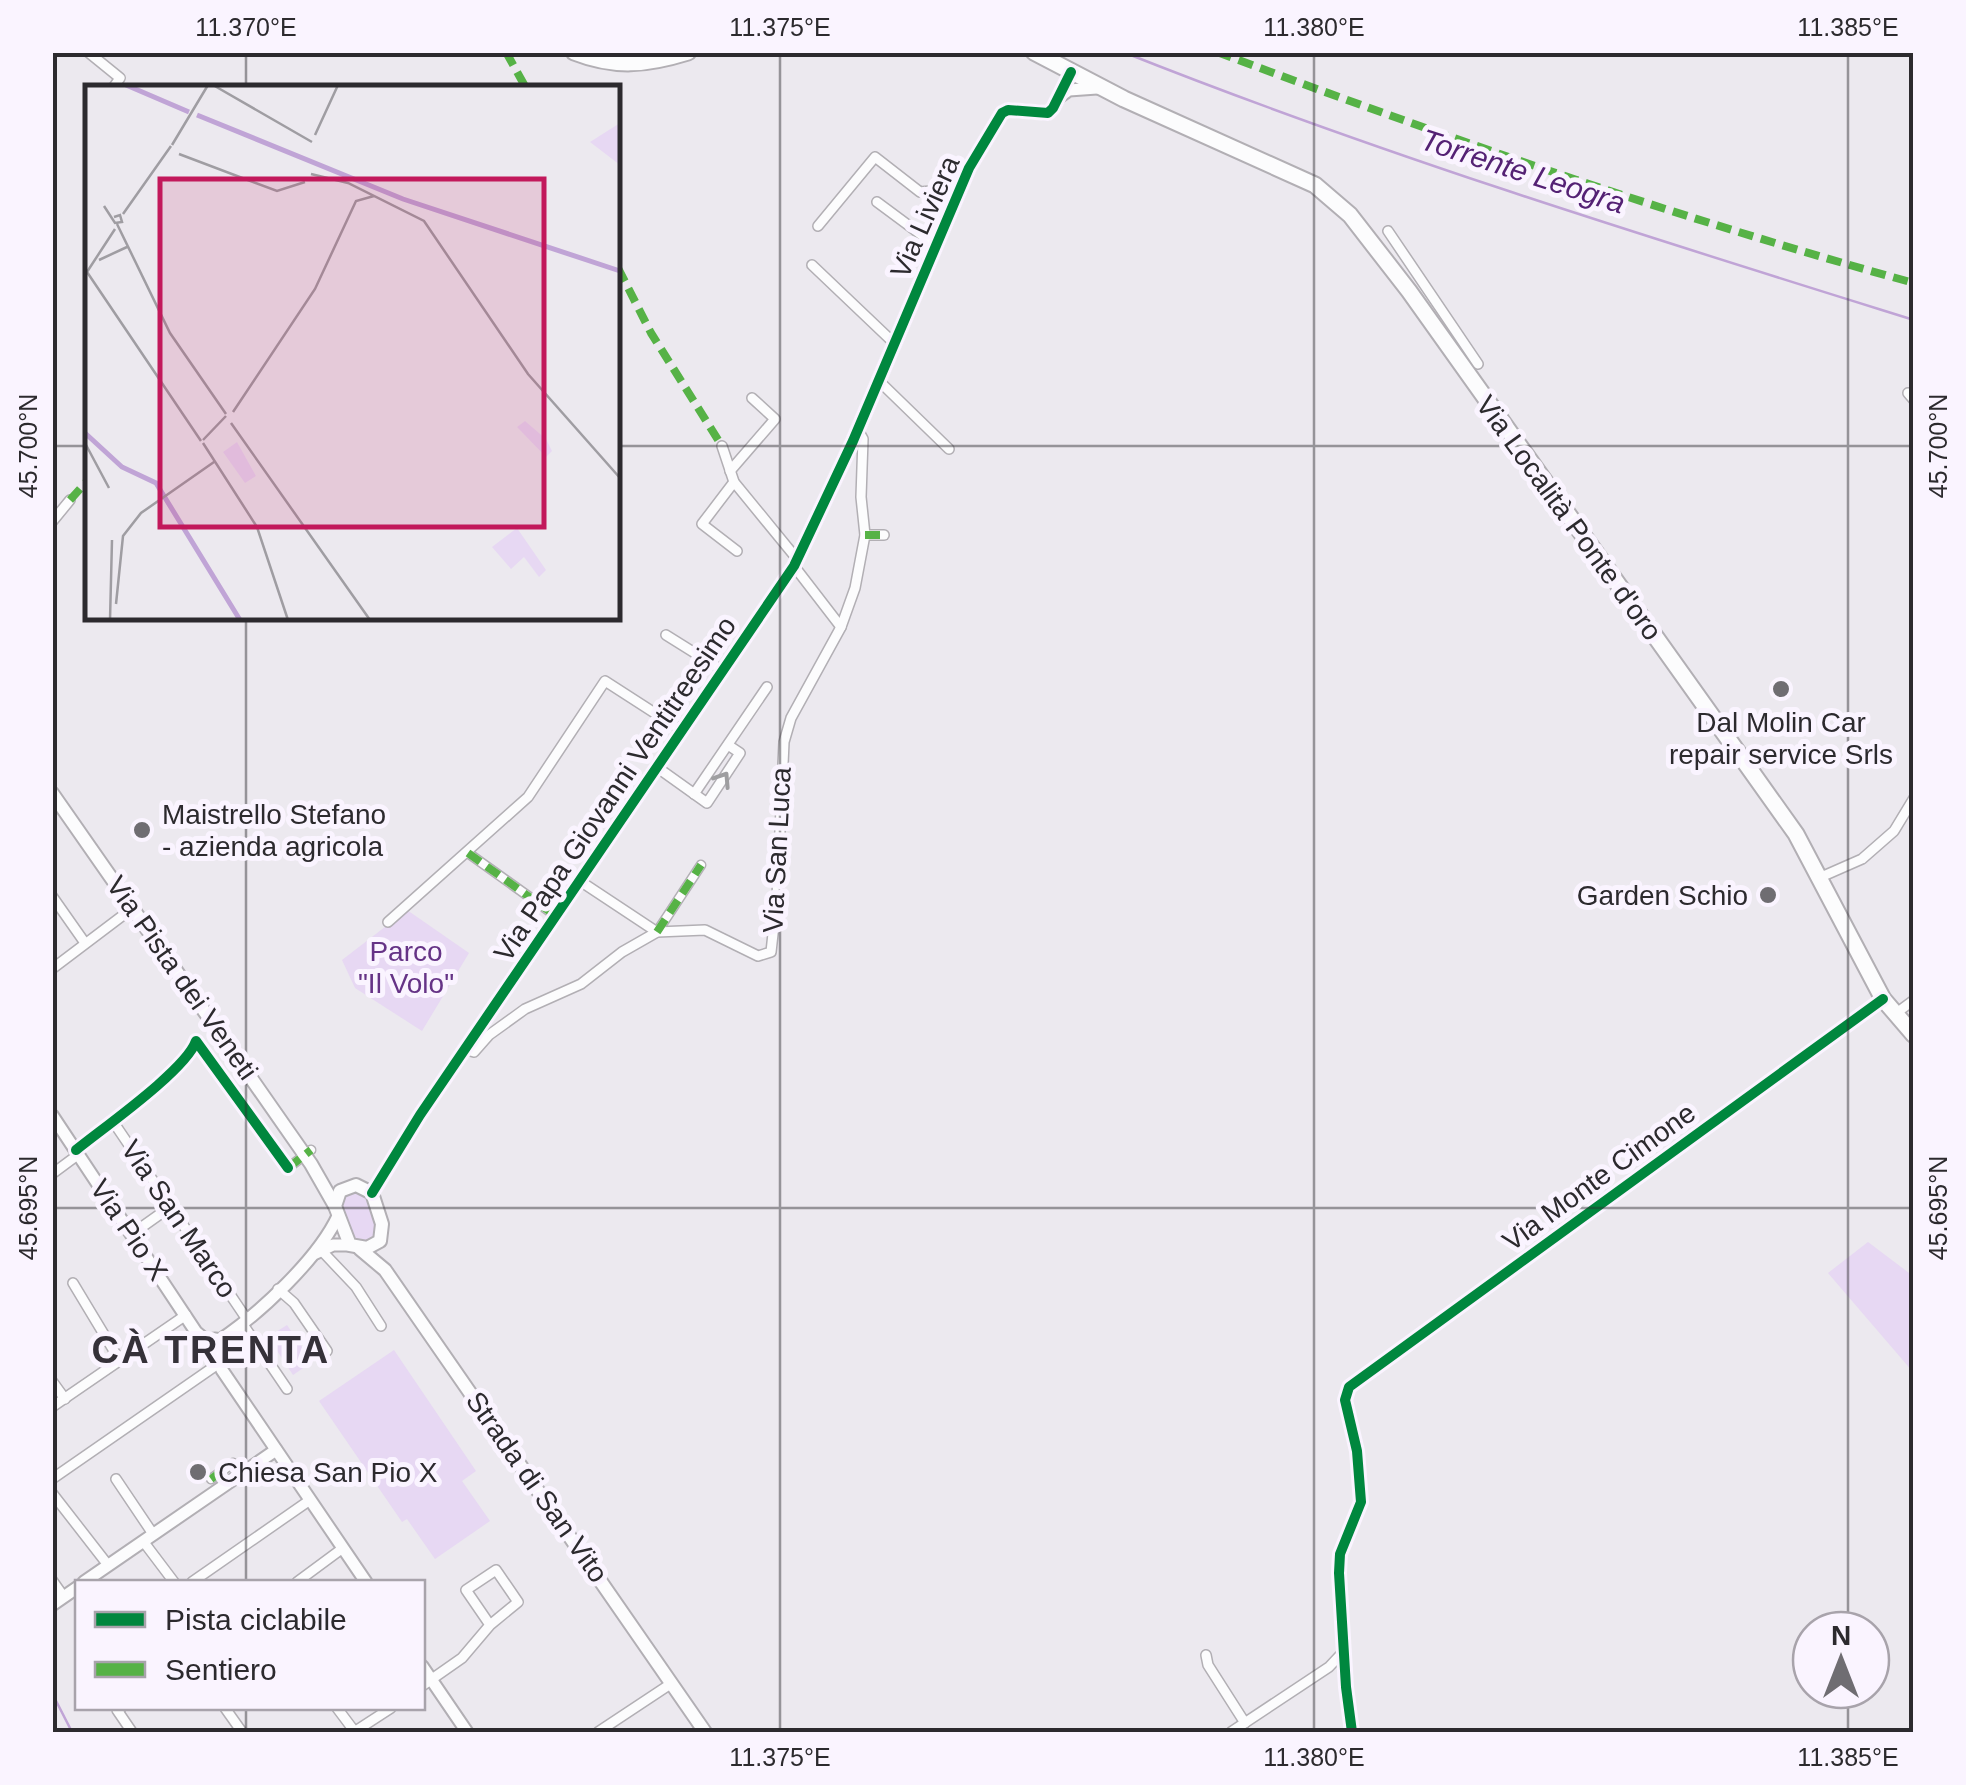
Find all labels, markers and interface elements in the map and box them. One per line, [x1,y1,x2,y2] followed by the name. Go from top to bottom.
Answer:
[195,13,297,41] text: 11.370°E
[729,13,831,41] text: 11.375°E
[1263,13,1365,41] text: 11.380°E
[1797,13,1899,41] text: 11.385°E
[85,85,620,620] inset map
[1417,122,1629,220] water label: Torrente Leogra
[884,151,966,283] street label: Via Liviera
[1470,390,1668,646] street label: Via Località Ponte d'oro
[14,394,42,498] text: 45.700°N
[1924,394,1952,498] text: 45.700°N
[488,611,742,967] street label: Via Papa Giovanni Ventitreesimo
[1770,678,1792,700] marker: Dal Molin Car repair service Srls
[1669,707,1893,770] place label: Dal Molin Car repair service Srls
[757,766,797,934] street label: Via San Luca
[710,771,729,789] one-way arrow
[162,799,386,862] place label: Maistrello Stefano - azienda agricola
[131,819,153,841] marker: Maistrello Stefano - azienda agricola
[100,870,264,1086] street label: Via Pista dei Veneti
[1577,880,1748,911] place label: Garden Schio
[1757,884,1779,906] marker: Garden Schio
[358,936,454,999] park label: Parco "Il Volo"
[1497,1097,1701,1257] street label: Via Monte Cimone
[115,1134,243,1304] street label: Via San Marco
[14,1156,42,1260] text: 45.695°N
[1924,1156,1952,1260] text: 45.695°N
[84,1174,174,1286] street label: Via Pio X
[91,1328,331,1371] district label: CÀ TRENTA
[460,1386,614,1588] street label: Strada di San Vito
[218,1457,438,1488] place label: Chiesa San Pio X
[187,1461,209,1483] marker: Chiesa San Pio X
[75,1580,425,1710] legend
[165,1603,347,1636] text: Pista ciclabile
[1791,1610,1891,1710] north arrow
[1831,1620,1851,1651] text: N
[165,1653,277,1686] text: Sentiero
[729,1743,831,1771] text: 11.375°E
[1263,1743,1365,1771] text: 11.380°E
[1797,1743,1899,1771] text: 11.385°E

